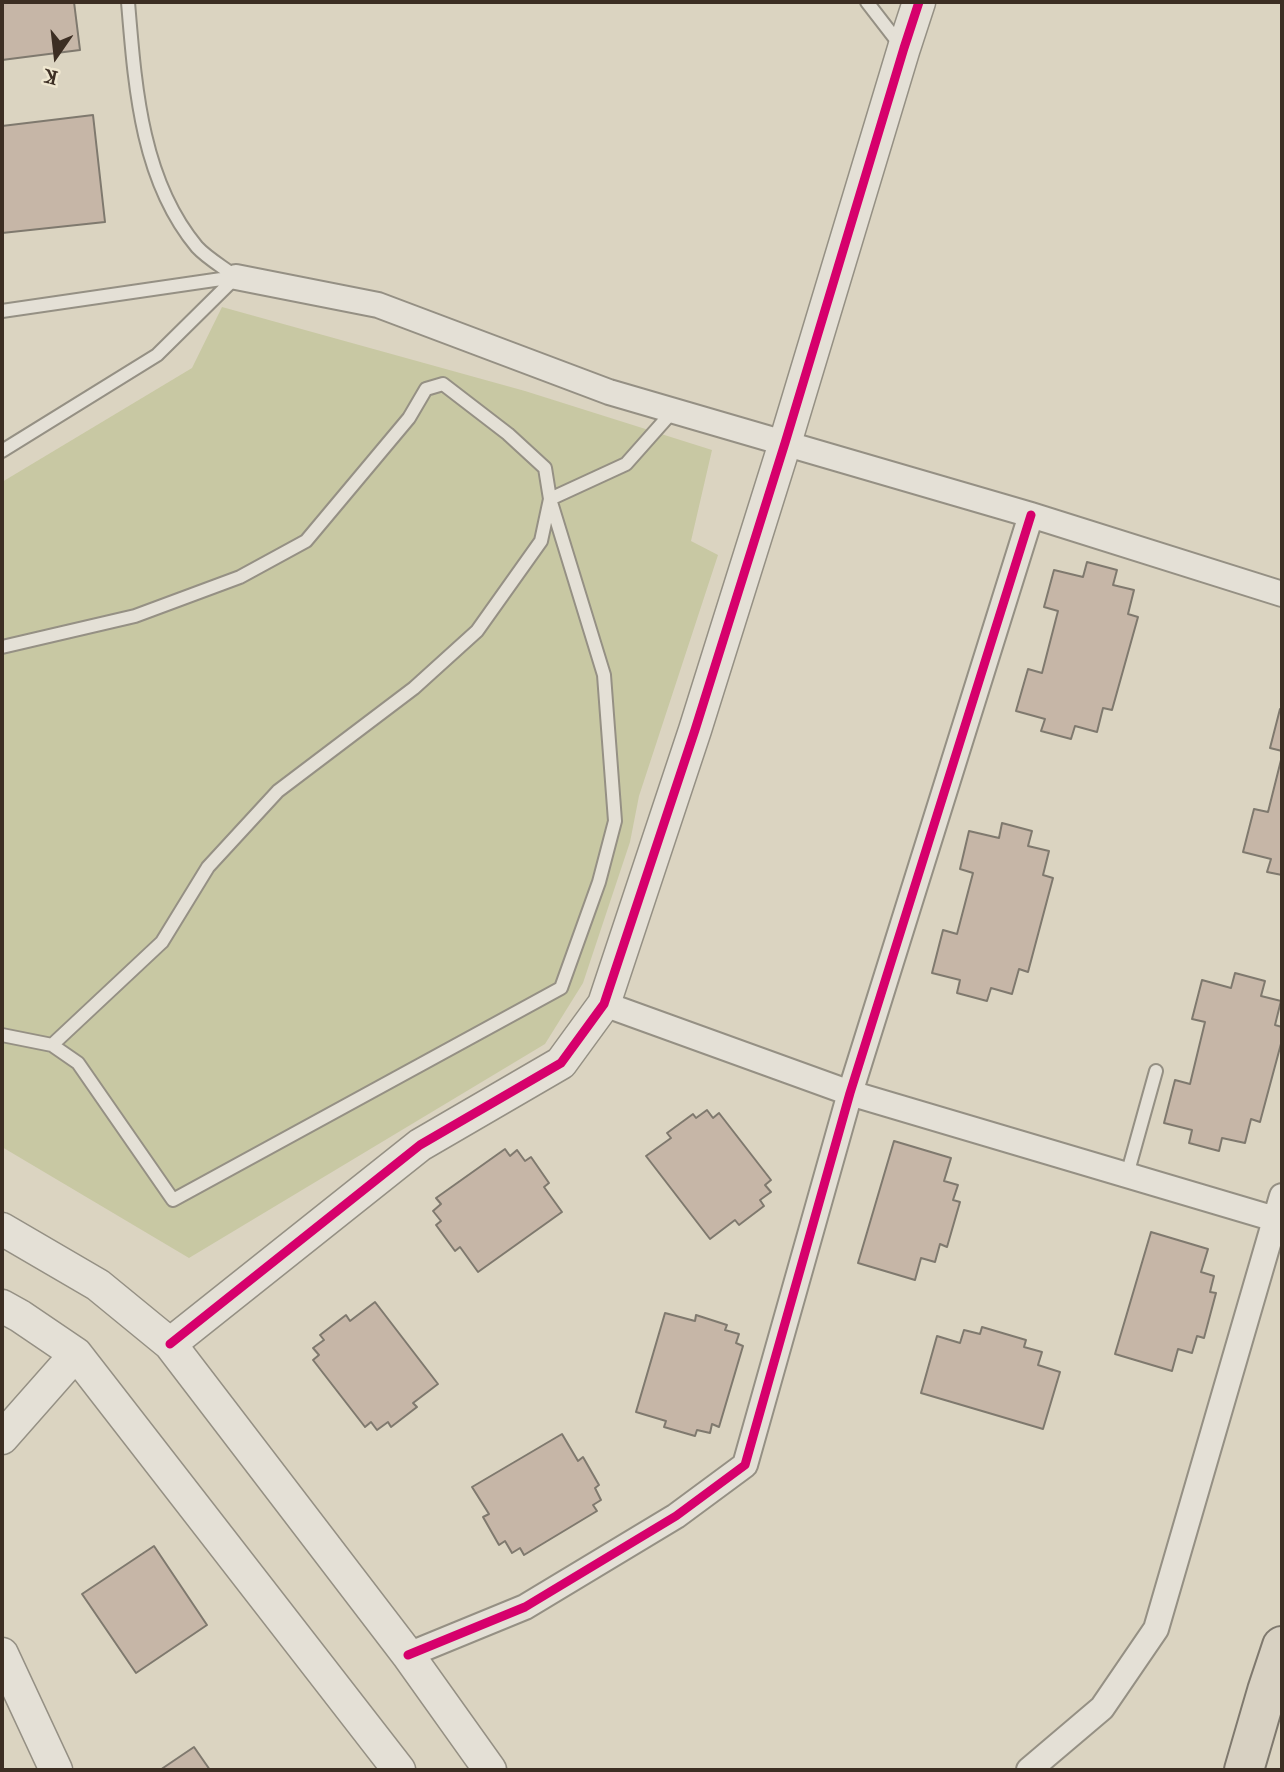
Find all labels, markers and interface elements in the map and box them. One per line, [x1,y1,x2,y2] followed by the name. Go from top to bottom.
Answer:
[21,21,91,91] north arrow
[41,64,60,90] text: K

